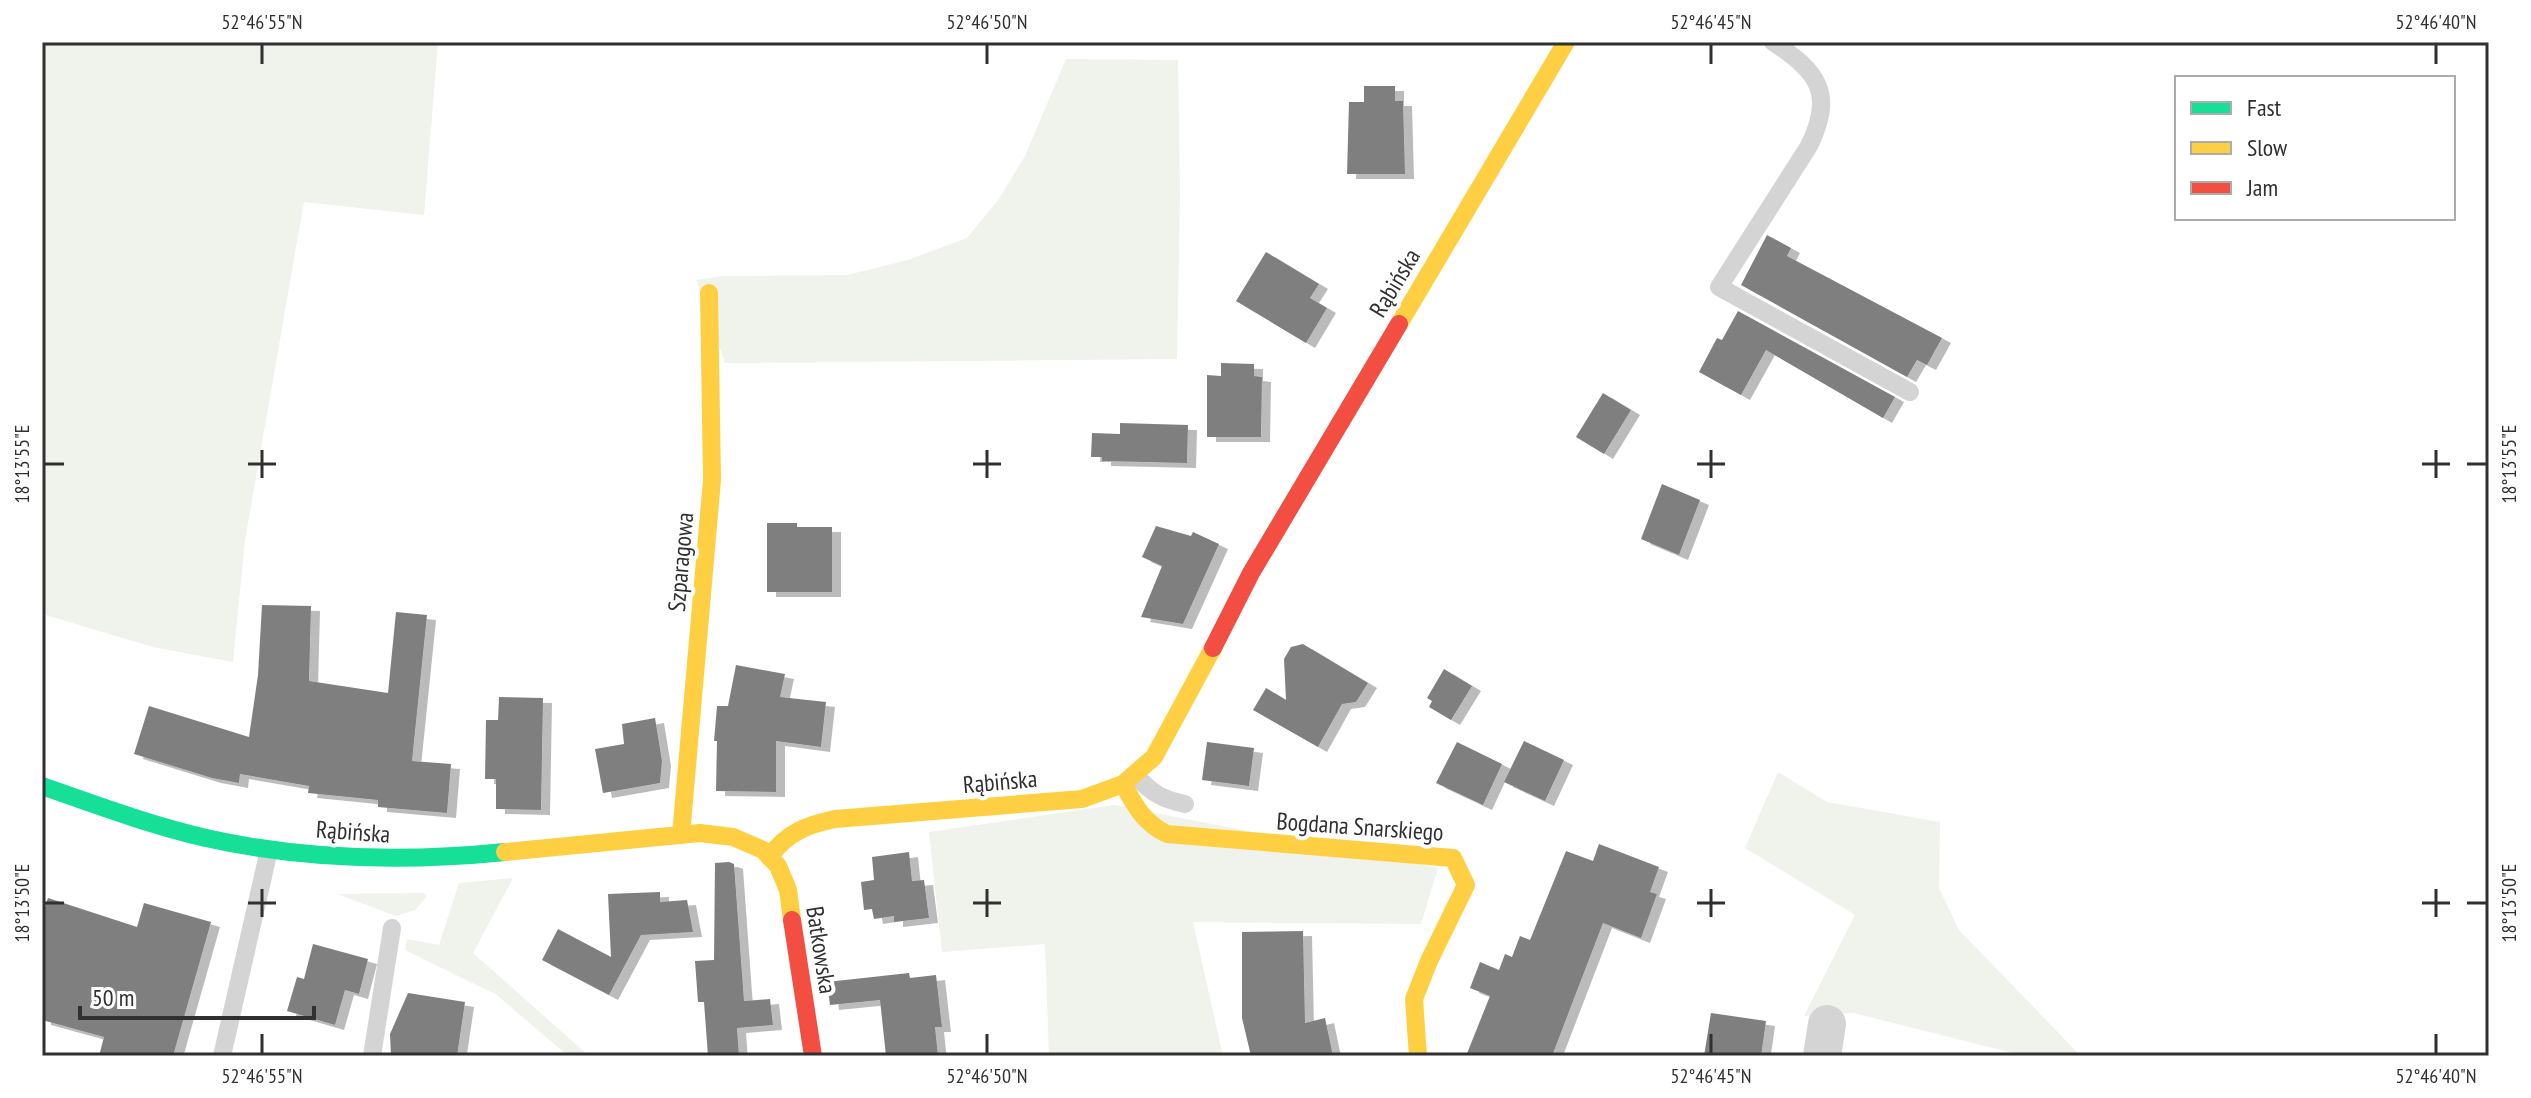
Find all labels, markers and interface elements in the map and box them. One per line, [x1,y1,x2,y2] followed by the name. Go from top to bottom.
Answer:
[222,9,302,35] text: 52°46'55"N
[947,9,1027,35] text: 52°46'50"N
[1671,9,1751,35] text: 52°46'45"N
[2396,9,2476,35] text: 52°46'40"N
[2175,76,2455,220] legend
[2247,92,2282,123] text: Fast
[2247,132,2288,163] text: Slow
[2246,172,2278,203] text: Jam
[1362,243,1427,323] street label: Rąbińska
[9,425,35,503] text: 18°13'55"E
[2496,425,2522,503] text: 18°13'55"E
[661,511,700,613] street label: Szparagowa
[962,763,1038,800] street label: Rąbińska
[1275,805,1445,848] street label: Bogdana Snarskiego
[315,813,391,850] street label: Rąbińska
[9,864,35,942] text: 18°13'50"E
[2496,864,2522,942] text: 18°13'50"E
[799,904,844,996] street label: Batkowska
[80,970,314,1020] scale bar
[92,982,134,1013] text: 50 m
[222,1063,302,1089] text: 52°46'55"N
[947,1063,1027,1089] text: 52°46'50"N
[1671,1063,1751,1089] text: 52°46'45"N
[2396,1063,2476,1089] text: 52°46'40"N

